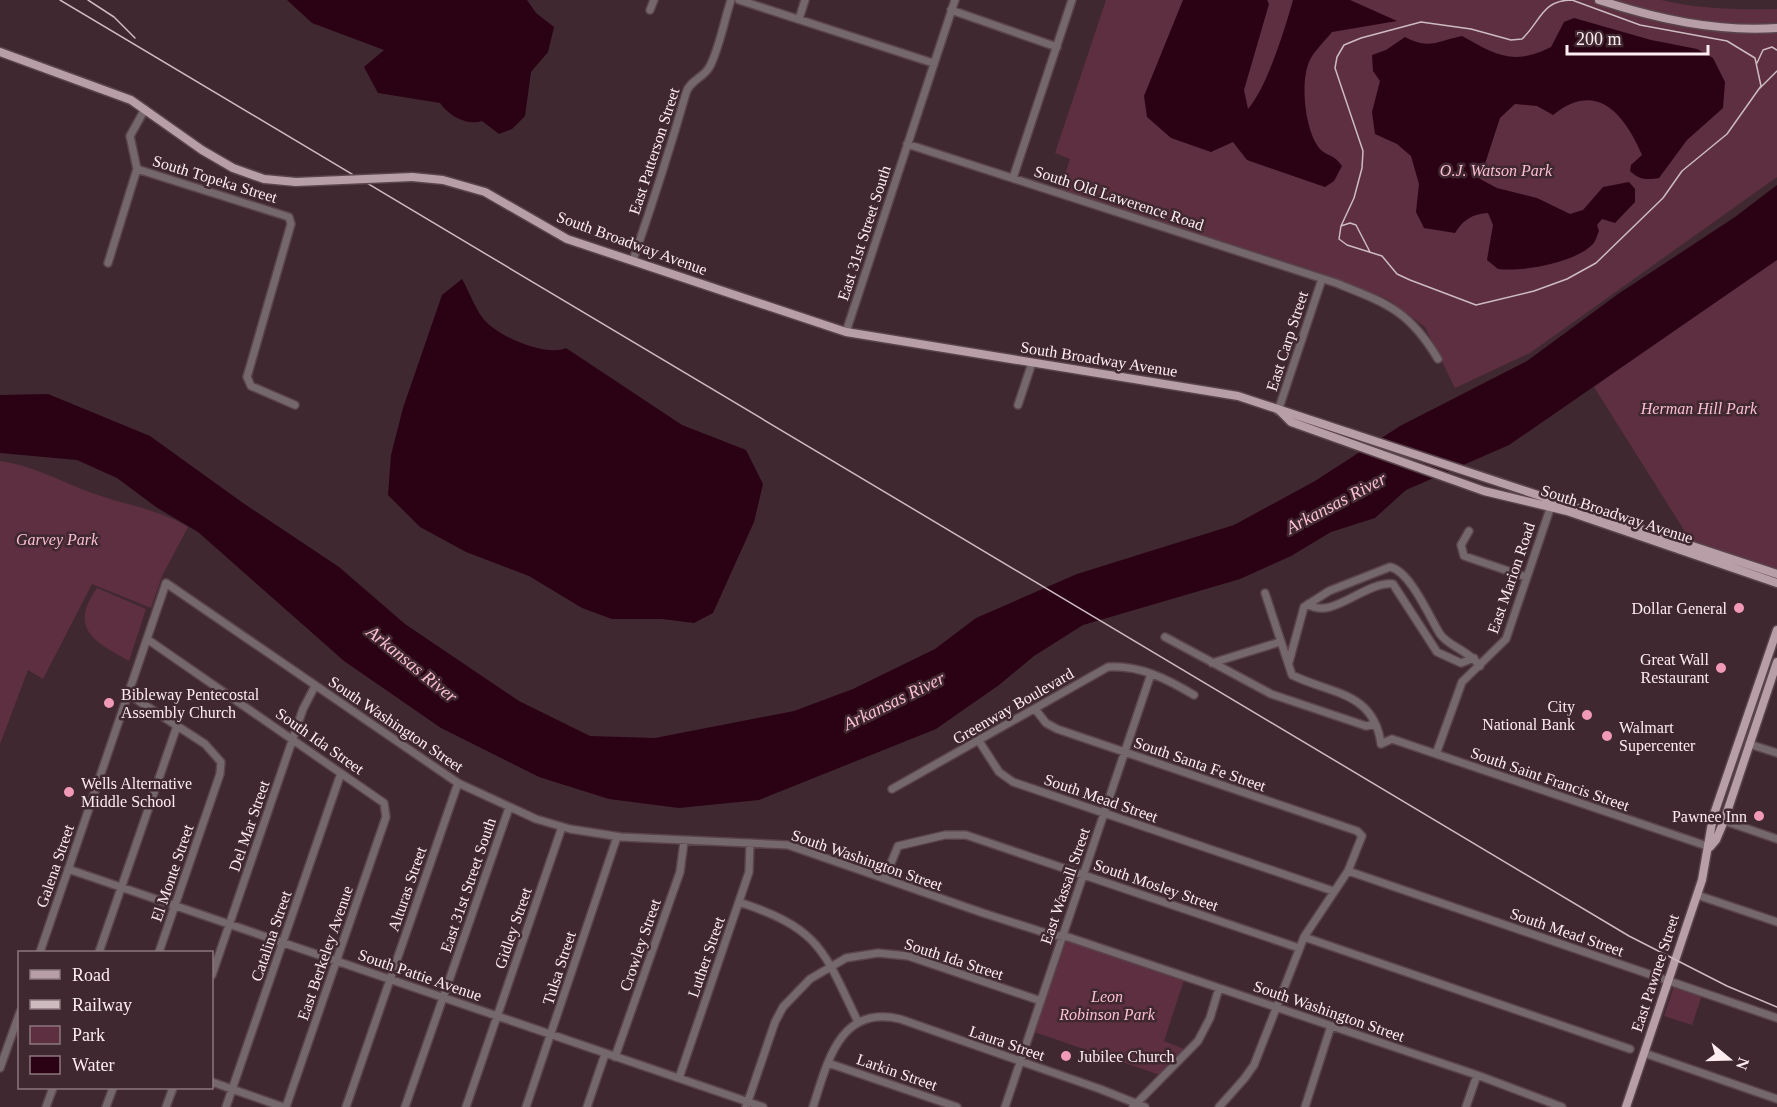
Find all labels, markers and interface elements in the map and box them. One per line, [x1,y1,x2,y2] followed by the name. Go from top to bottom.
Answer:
[1567,18,1708,56] scale bar
[1576,29,1622,49] text: 200 m
[625,85,683,217] street label: East Patterson Street
[150,152,280,207] street label: South Topeka Street
[1440,162,1553,179] park label: O.J. Watson Park
[834,163,894,303] street label: East 31st Street South
[1032,163,1206,233] street label: South Old Lawerence Road
[554,208,710,279] street label: South Broadway Avenue
[1263,288,1312,393] street label: East Carp Street
[1019,338,1179,381] street label: South Broadway Avenue
[1640,400,1758,417] park label: Herman Hill Park
[1282,468,1390,538] water label: Arkansas River
[1539,481,1695,548] street label: South Broadway Avenue
[1484,520,1538,636] street label: East Marion Road
[16,531,99,549] park label: Garvey Park
[1631,600,1728,617] place label: Dollar General
[1732,601,1746,615] marker: Dollar General
[362,621,462,707] water label: Arkansas River
[1640,651,1710,686] place label: Great Wall Restaurant
[1714,661,1728,675] marker: Great Wall Restaurant
[950,665,1077,748] street label: Greenway Boulevard
[839,667,949,735] water label: Arkansas River
[325,673,467,776] street label: South Washington Street
[121,686,260,722] place label: Bibleway Pentecostal Assembly Church
[102,696,116,710] marker: Bibleway Pentecostal Assembly Church
[1482,698,1575,733] place label: City National Bank
[273,704,368,778] street label: South Ida Street
[1580,708,1594,722] marker: City National Bank
[1619,719,1696,755] place label: Walmart Supercenter
[1600,729,1614,743] marker: Walmart Supercenter
[1132,733,1269,795] street label: South Santa Fe Street
[1468,744,1632,814] street label: South Saint Francis Street
[1042,771,1161,826] street label: South Mead Street
[81,775,192,810] place label: Wells Alternative Middle School
[225,778,273,874] street label: Del Mar Street
[62,785,76,799] marker: Wells Alternative Middle School
[1672,808,1747,825] place label: Pawnee Inn
[1752,809,1766,823] marker: Pawnee Inn
[437,816,499,954] street label: East 31st Street South
[33,822,77,910] street label: Galena Street
[147,822,197,924] street label: El Monte Street
[1037,825,1093,946] street label: East Wassall Street
[789,826,945,895] street label: South Washington Street
[385,844,430,934] street label: Alturas Street
[1091,856,1221,915] street label: South Mosley Street
[294,884,357,1023] street label: East Berkeley Avenue
[491,885,536,971] street label: Gidley Street
[248,888,295,984] street label: Catalina Street
[616,896,665,994] street label: Crowley Street
[1508,905,1627,960] street label: South Mead Street
[1628,912,1682,1034] street label: East Pawnee Street
[684,914,728,999] street label: Luther Street
[539,929,579,1007] street label: Tulsa Street
[902,935,1006,983] street label: South Ida Street
[356,946,484,1004] street label: South Pattie Avenue
[18,951,213,1089] legend
[72,965,110,985] text: Road
[1251,977,1407,1046] street label: South Washington Street
[1058,988,1156,1023] park label: Leon Robinson Park
[72,995,132,1015] text: Railway
[967,1022,1047,1064] street label: Laura Street
[72,1025,105,1045] text: Park
[1699,1029,1759,1089] north arrow
[1078,1048,1174,1065] place label: Jubilee Church
[1059,1049,1073,1063] marker: Jubilee Church
[855,1050,940,1094] street label: Larkin Street
[72,1055,115,1075] text: Water
[1733,1055,1753,1072] text: N

